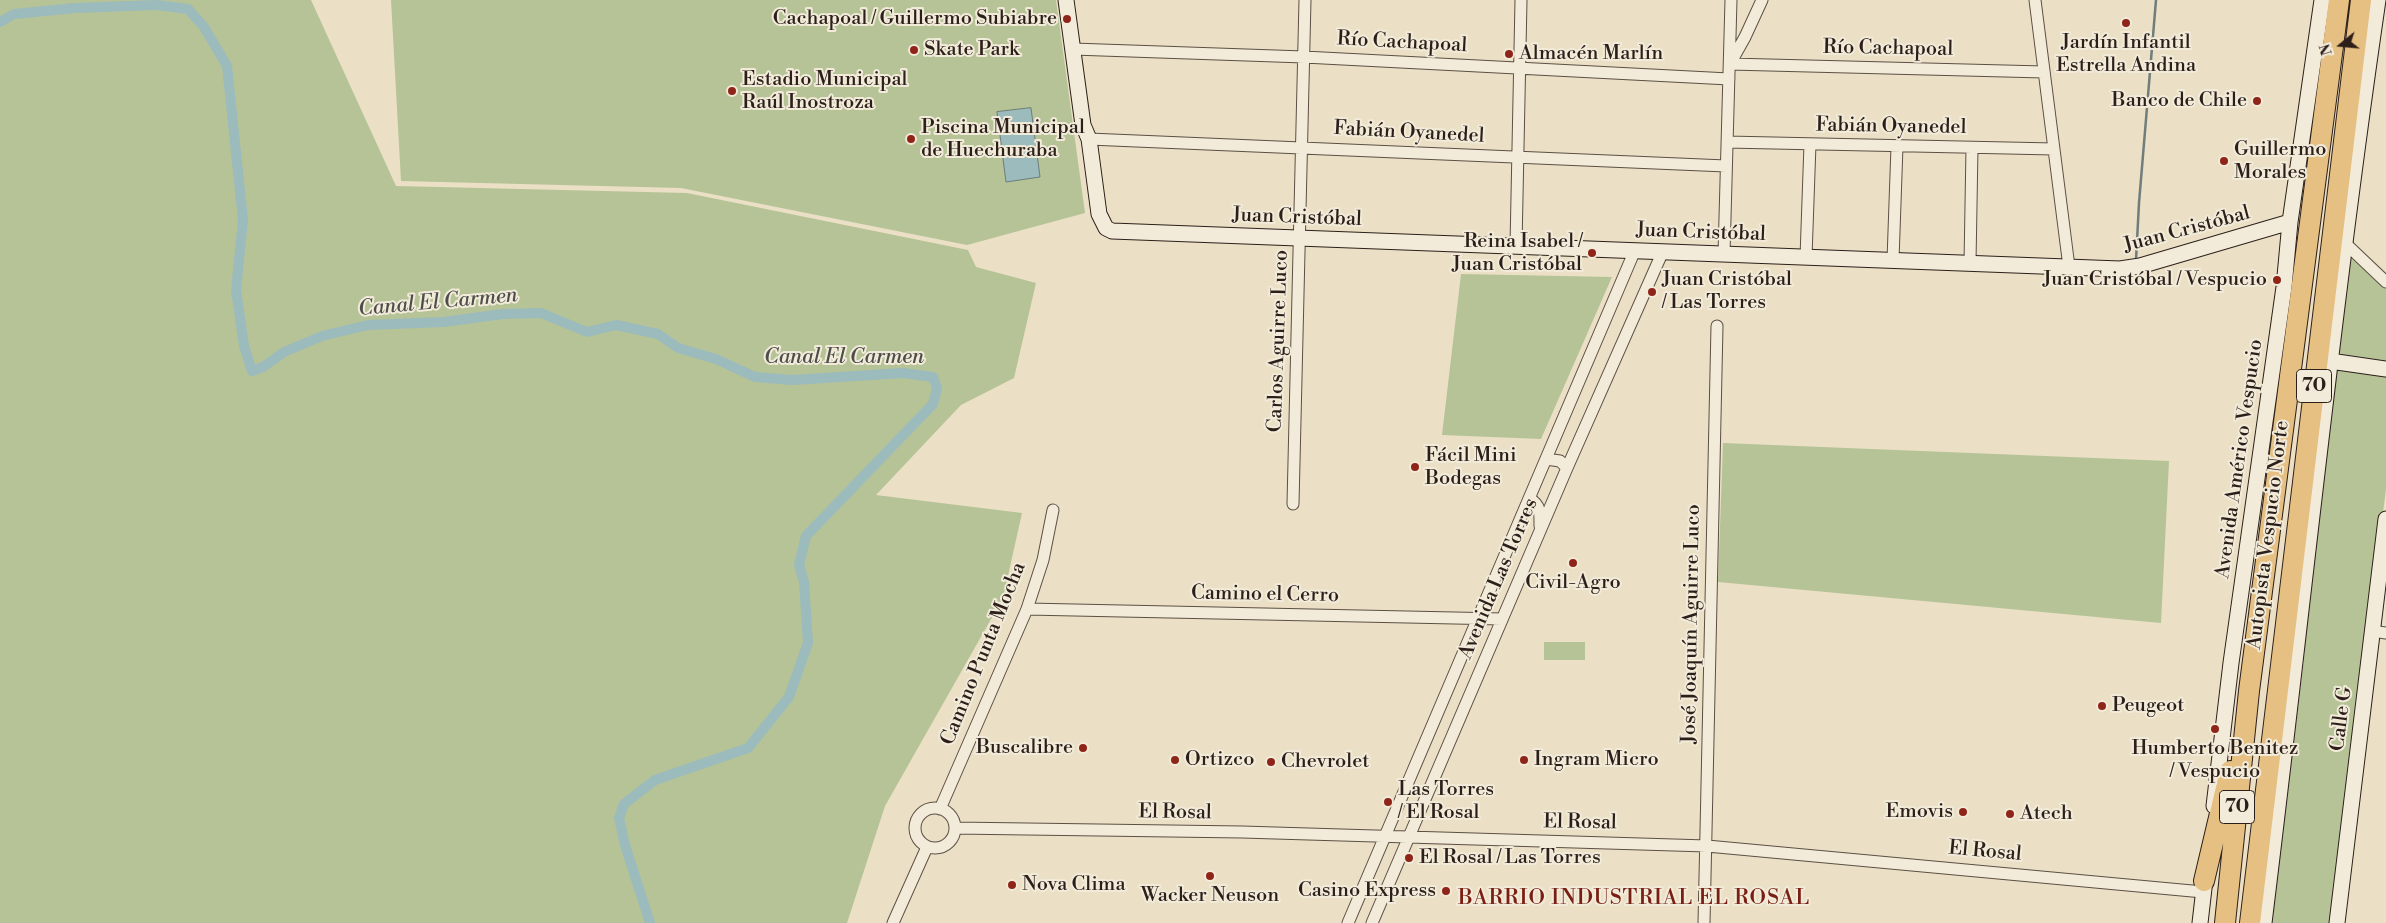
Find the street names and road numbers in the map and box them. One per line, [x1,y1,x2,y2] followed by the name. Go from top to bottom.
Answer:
[1336,28,1468,58] street label: Río Cachapoal
[1823,36,1953,62] street label: Río Cachapoal
[1815,114,1967,140] street label: Fabián Oyanedel
[1333,117,1485,149] street label: Fabián Oyanedel
[2121,202,2253,258] street label: Juan Cristóbal
[1232,204,1362,232] street label: Juan Cristóbal
[1636,219,1766,247] street label: Juan Cristóbal
[1264,249,1294,433] street label: Carlos Aguirre Luco
[2211,338,2269,580] street label: Avenida Américo Vespucio
[2296,370,2332,402] road number: 70
[2243,419,2295,651] street label: Autopista Vespucio Norte
[1454,495,1544,663] street label: Avenida Las Torres
[1678,504,1706,744] street label: José Joaquín Aguirre Luco
[936,559,1032,749] street label: Camino Punta Mocha
[1191,582,1339,608] street label: Camino el Cerro
[2326,685,2358,753] street label: Calle G
[2220,790,2254,824] road number: 70
[1138,800,1212,826] street label: El Rosal
[1543,810,1617,836] street label: El Rosal
[1947,837,2023,867] street label: El Rosal

